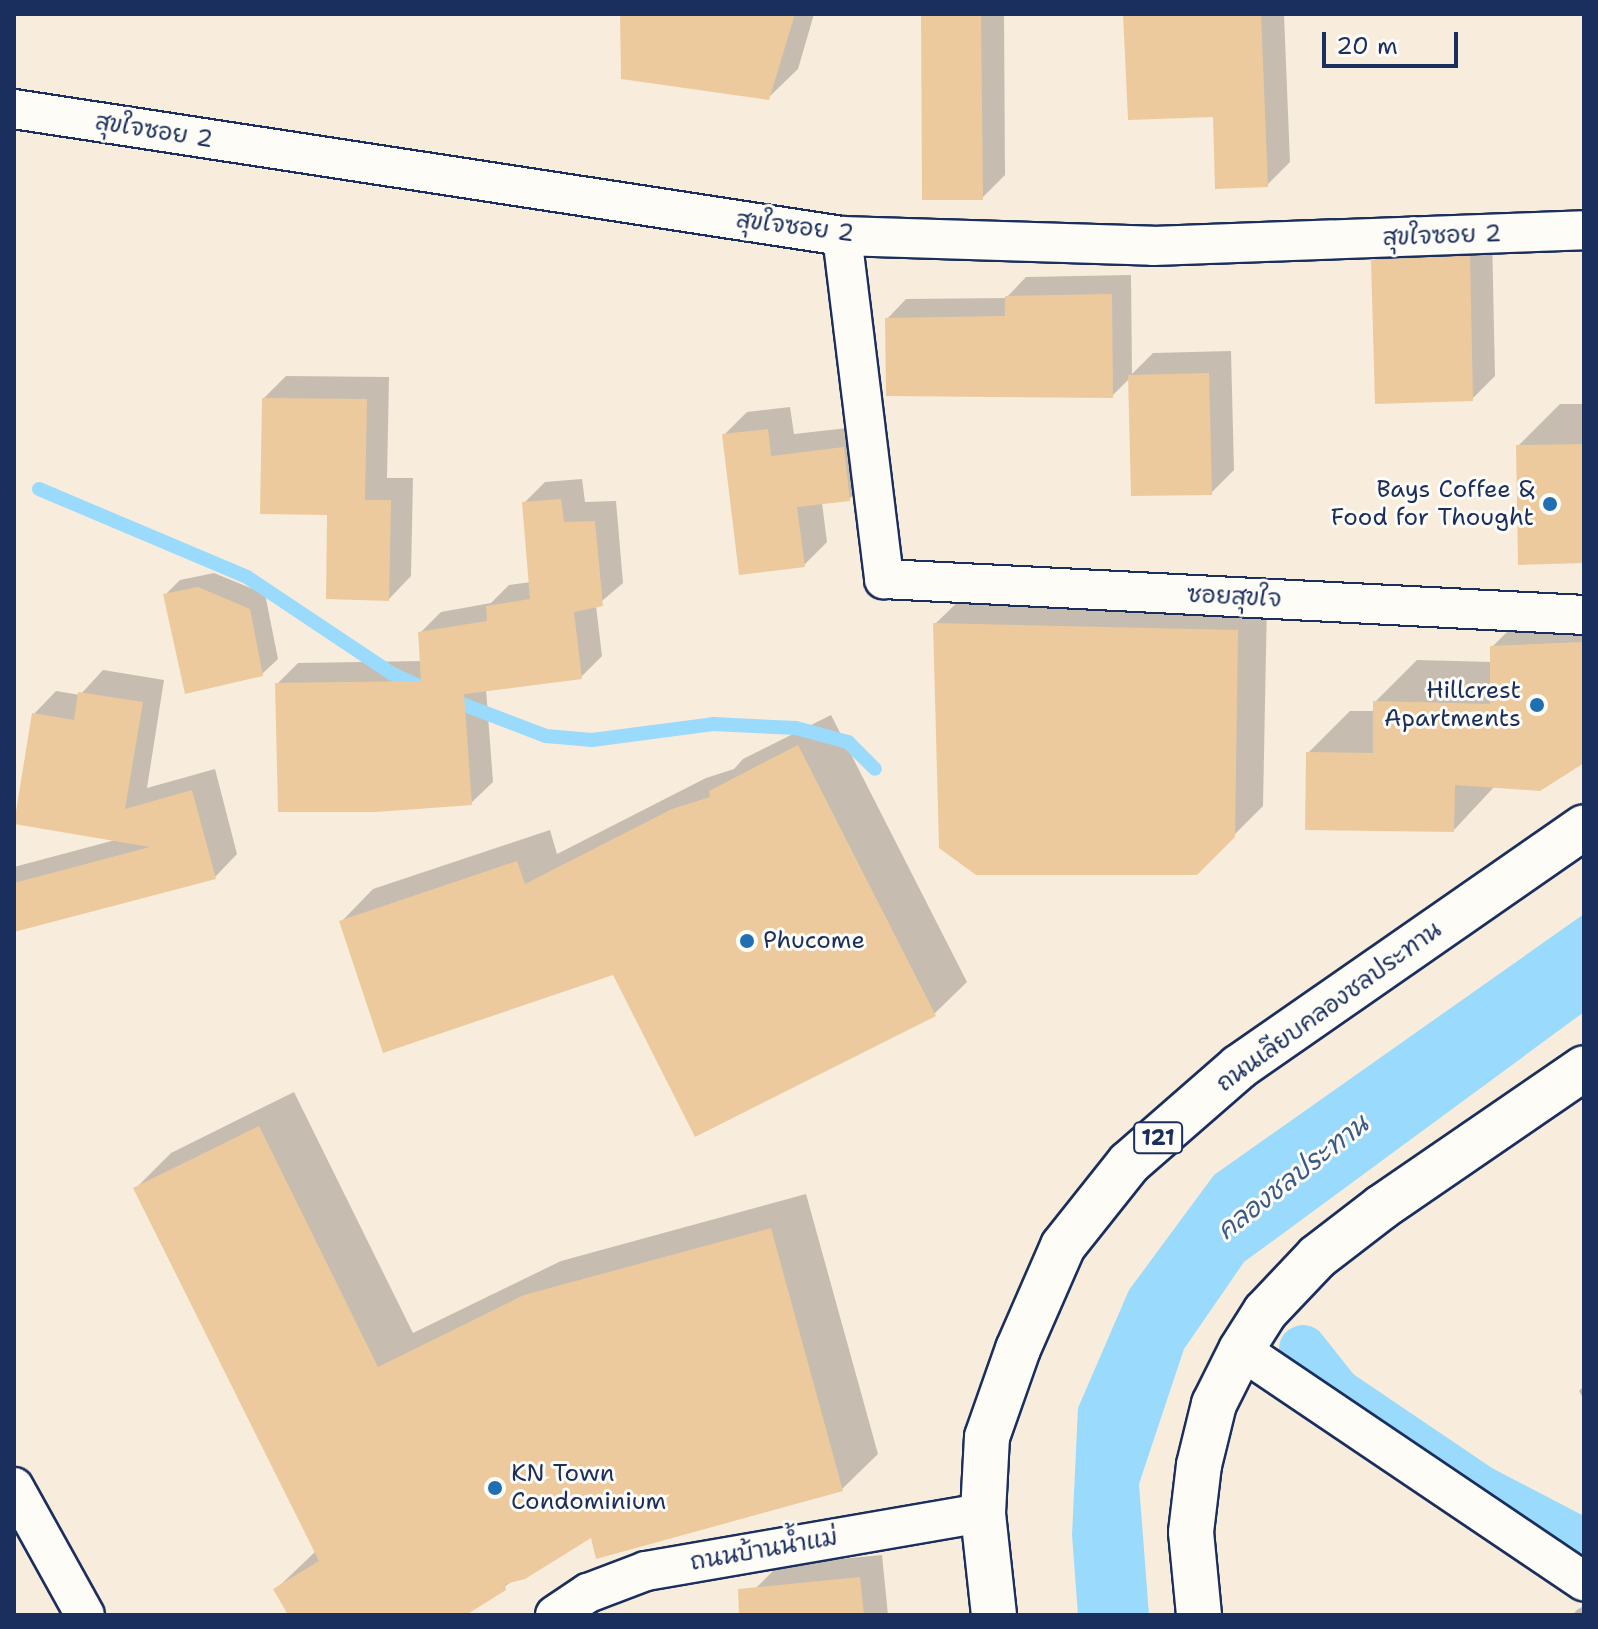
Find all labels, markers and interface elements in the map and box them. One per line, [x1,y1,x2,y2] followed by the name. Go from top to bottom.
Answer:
[1326,16,1462,66] scale bar
[1336,30,1398,62] text: 20 m
[93,107,215,155] street label: สุขใจซอย 2
[734,205,856,249] street label: สุขใจซอย 2
[1382,220,1502,252] street label: สุขใจซอย 2
[1331,476,1534,532] place label: Bays Coffee & Food for Thought
[1541,495,1559,513] marker: Bays Coffee & Food for Thought
[1186,580,1282,614] street label: ซอยสุขใจ
[1384,677,1521,733] place label: Hillcrest Apartments
[1528,696,1546,714] marker: Hillcrest Apartments
[1211,916,1447,1098] street label: ถนนเลียบคลองชลประทาน
[763,927,865,955] place label: Phucome
[738,932,756,950] marker: Phucome
[1210,1108,1374,1246] water label: คลองชลประทาน
[1132,1120,1184,1156] road number: 121
[511,1460,666,1516] place label: KN Town Condominium
[486,1479,504,1497] marker: KN Town Condominium
[688,1523,840,1577] street label: ถนนบ้านน้ำแม่

